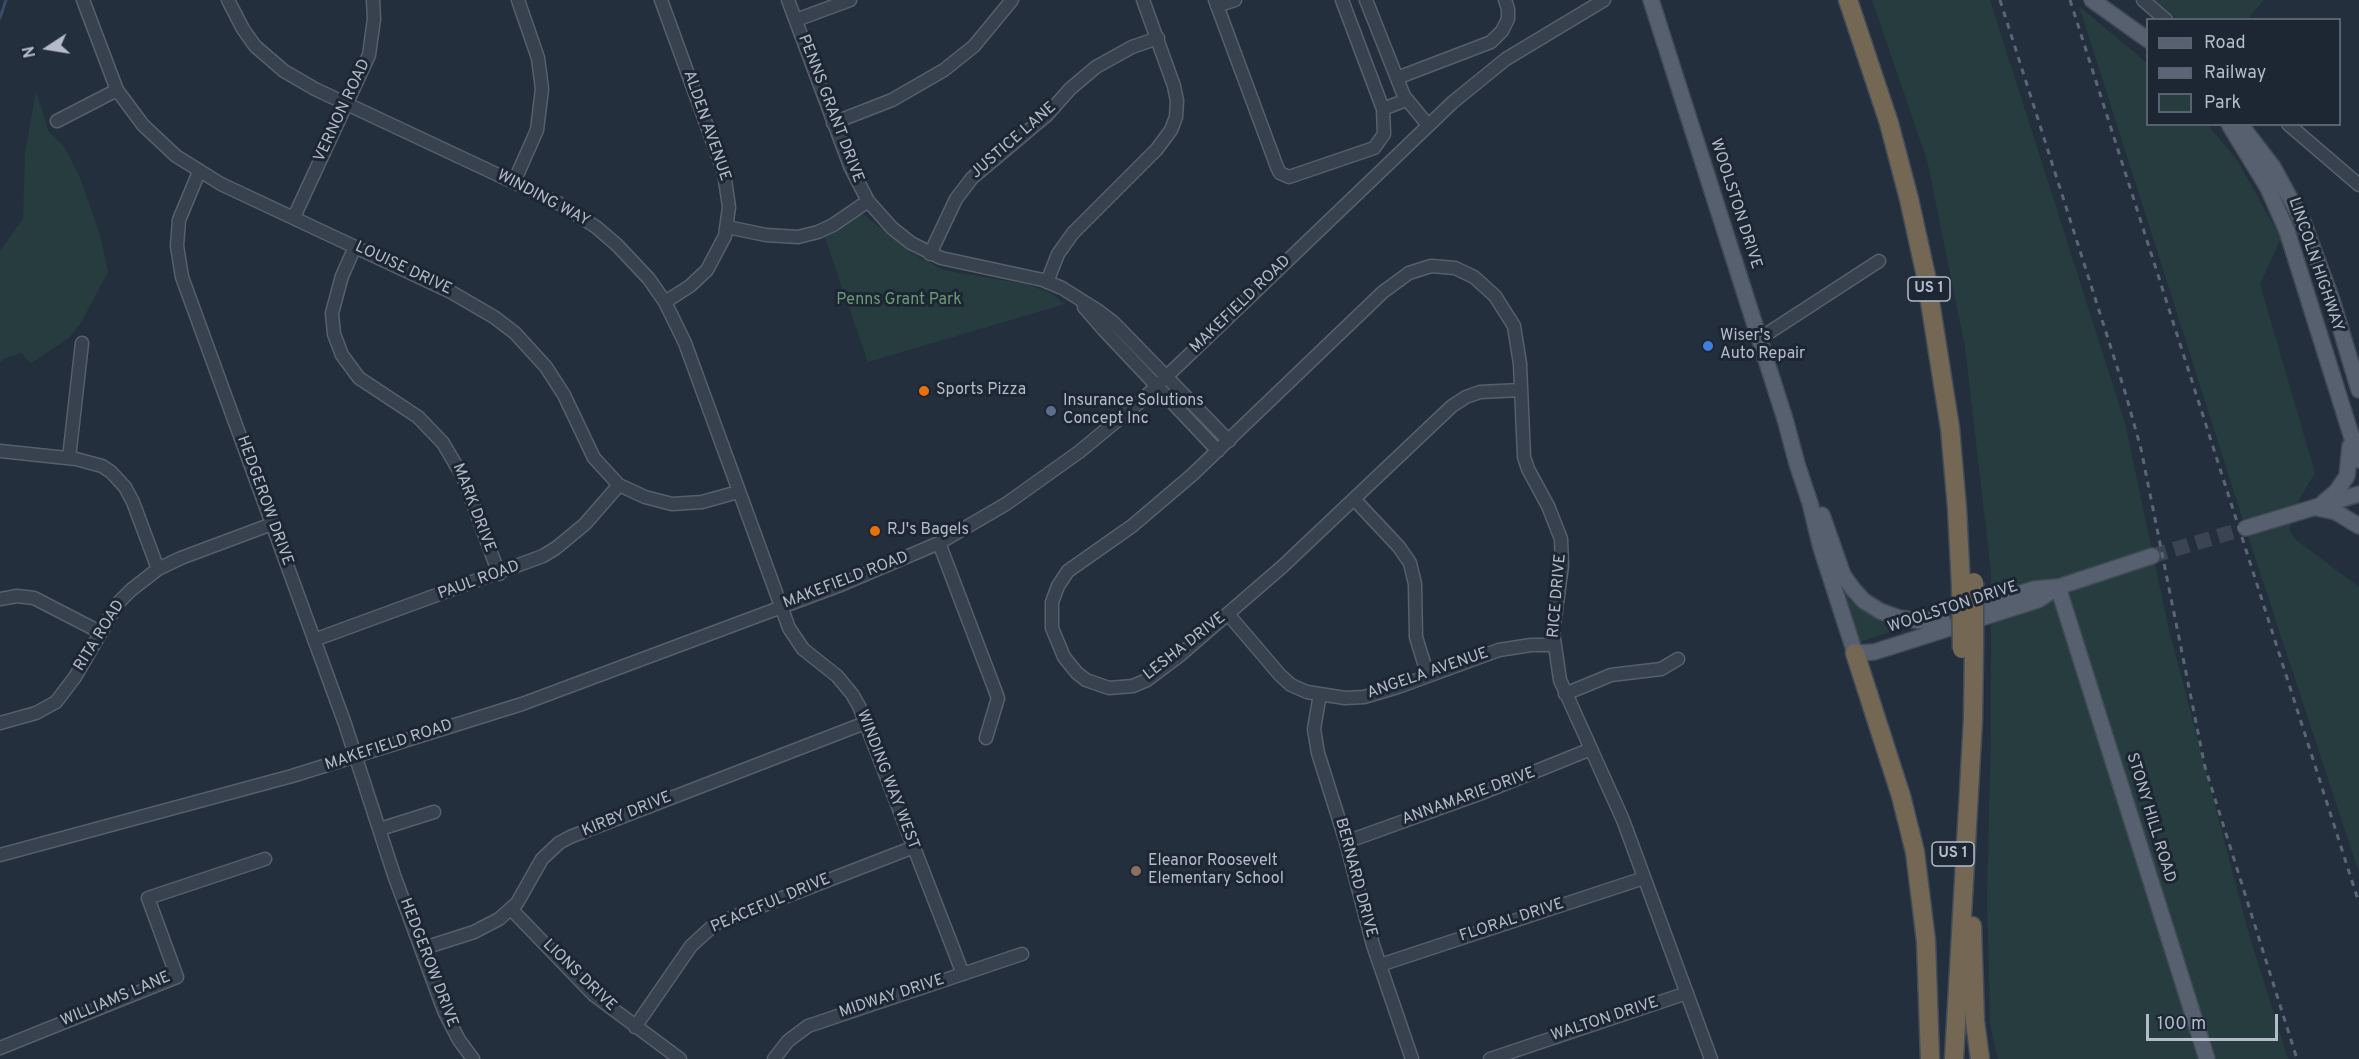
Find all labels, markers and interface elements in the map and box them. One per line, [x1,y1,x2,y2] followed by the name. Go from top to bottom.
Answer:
[18,18,78,78] north arrow
[2146,18,2341,126] legend
[793,32,867,186] street label: PENNS GRANT DRIVE
[2204,32,2246,55] text: Road
[19,44,41,59] text: N
[311,57,375,165] street label: VERNON ROAD
[2204,62,2266,85] text: Railway
[678,68,734,184] street label: ALDEN AVENUE
[2204,92,2241,115] text: Park
[967,99,1061,183] street label: JUSTICE LANE
[1705,136,1765,272] street label: WOOLSTON DRIVE
[493,166,593,232] street label: WINDING WAY
[2283,195,2347,335] street label: LINCOLN HIGHWAY
[351,238,455,300] street label: LOUISE DRIVE
[1187,252,1295,358] street label: MAKEFIELD ROAD
[1908,277,1950,301] road number: US 1
[836,291,962,311] park label: Penns Grant Park
[1720,327,1805,365] place label: Wiser's Auto Repair
[1701,339,1715,353] marker: Wiser's Auto Repair
[936,381,1026,401] place label: Sports Pizza
[917,384,931,398] marker: Sports Pizza
[1063,392,1204,430] place label: Insurance Solutions Concept Inc
[1044,404,1058,418] marker: Insurance Solutions Concept Inc
[232,433,296,569] street label: HEDGEROW DRIVE
[447,461,499,555] street label: MARK DRIVE
[887,521,969,541] place label: RJ's Bagels
[868,524,882,538] marker: RJ's Bagels
[781,548,911,614] street label: MAKEFIELD ROAD
[1545,553,1571,639] street label: RICE DRIVE
[436,557,522,605] street label: PAUL ROAD
[1885,578,2021,638] street label: WOOLSTON DRIVE
[71,597,129,675] street label: RITA ROAD
[1140,609,1230,685] street label: LESHA DRIVE
[1365,644,1491,704] street label: ANGELA AVENUE
[852,708,922,852] street label: WINDING WAY WEST
[323,716,455,776] street label: MAKEFIELD ROAD
[2121,751,2179,885] street label: STONY HILL ROAD
[1400,764,1538,830] street label: ANNAMARIE DRIVE
[579,788,675,842] street label: KIRBY DRIVE
[1330,816,1380,940] street label: BERNARD DRIVE
[1932,842,1974,866] road number: US 1
[1148,852,1284,890] place label: Eleanor Roosevelt Elementary School
[1129,864,1143,878] marker: Eleanor Roosevelt Elementary School
[708,870,834,938] street label: PEACEFUL DRIVE
[1457,895,1567,947] street label: FLORAL DRIVE
[395,896,461,1030] street label: HEDGEROW DRIVE
[538,936,620,1016] street label: LIONS DRIVE
[58,968,174,1032] street label: WILLIAMS LANE
[837,971,947,1023] street label: MIDWAY DRIVE
[1549,994,1661,1046] street label: WALTON DRIVE
[2149,1002,2281,1040] scale bar
[2157,1013,2206,1036] text: 100 m

